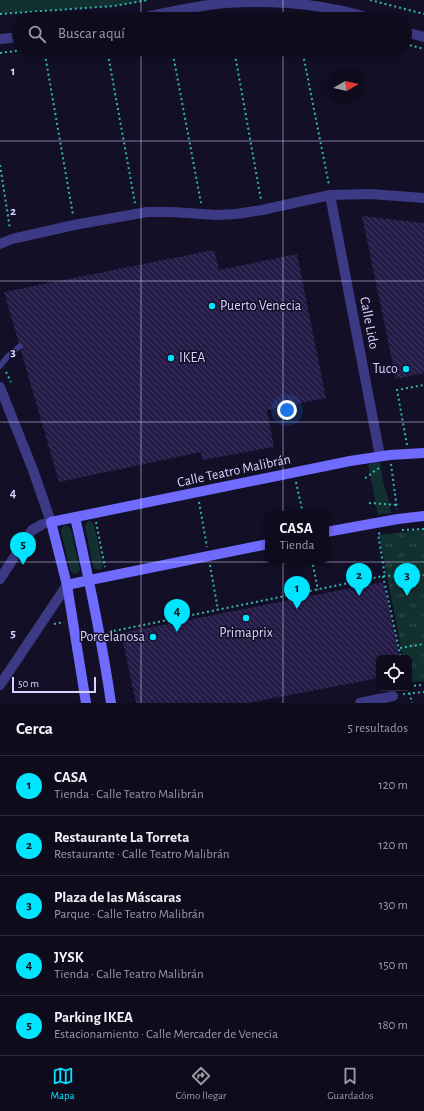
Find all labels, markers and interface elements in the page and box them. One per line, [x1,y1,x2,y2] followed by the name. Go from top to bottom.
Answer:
[12,12,412,56] search box
[26,23,48,45] icon: search
[58,26,125,41] text: Buscar aquí
[11,65,15,78] text: 1
[328,68,364,104] north arrow
[10,205,16,218] text: 2
[357,296,381,350] street label: Calle Lido
[220,299,302,313] place label: Puerto Venecia
[207,301,217,311] marker: Puerto Venecia
[10,346,16,359] text: 3
[179,351,205,365] place label: IKEA
[166,353,176,363] marker: IKEA
[373,362,398,376] place label: Tuco
[401,364,411,374] marker: Tuco
[277,400,297,420] your location
[176,452,292,490] street label: Calle Teatro Malibrán
[10,487,17,500] text: 4
[265,511,329,563] popup
[280,521,313,536] text: CASA
[10,532,36,565] pin: 5
[280,539,314,552] text: Tienda
[346,563,372,596] pin: 2
[394,563,420,596] pin: 3
[284,576,310,609] pin: 1
[164,599,190,632] pin: 4
[241,613,251,623] marker: Primaprix
[219,626,273,640] place label: Primaprix
[10,627,16,640] text: 5
[80,630,146,644] place label: Porcelanosa
[148,632,158,642] marker: Porcelanosa
[376,655,412,691] map controls
[376,655,412,691] button: locate
[12,675,96,694] scale bar
[18,678,39,689] text: 50 m
[16,720,53,737] text: Cerca
[348,722,408,735] text: 5 resultados
[54,770,87,785] text: CASA
[27,779,31,792] text: 1
[378,779,408,792] text: 120 m
[54,788,204,801] text: Tienda · Calle Teatro Malibrán
[54,830,189,845] text: Restaurante La Torreta
[26,839,32,852] text: 2
[378,839,408,852] text: 120 m
[54,848,229,861] text: Restaurante · Calle Teatro Malibrán
[54,890,181,905] text: Plaza de las Máscaras
[26,899,32,912] text: 3
[379,899,408,912] text: 130 m
[54,908,204,921] text: Parque · Calle Teatro Malibrán
[54,950,84,965] text: JYSK
[26,959,32,972] text: 4
[379,959,408,972] text: 150 m
[54,968,204,981] text: Tienda · Calle Teatro Malibrán
[54,1010,133,1025] text: Parking IKEA
[26,1019,32,1032] text: 5
[378,1019,408,1032] text: 180 m
[54,1028,278,1041] text: Estacionamiento · Calle Mercader de Venecia
[50,1065,75,1102] tab: Mapa
[175,1065,226,1102] tab: Cómo llegar
[327,1065,374,1102] tab: Guardados

